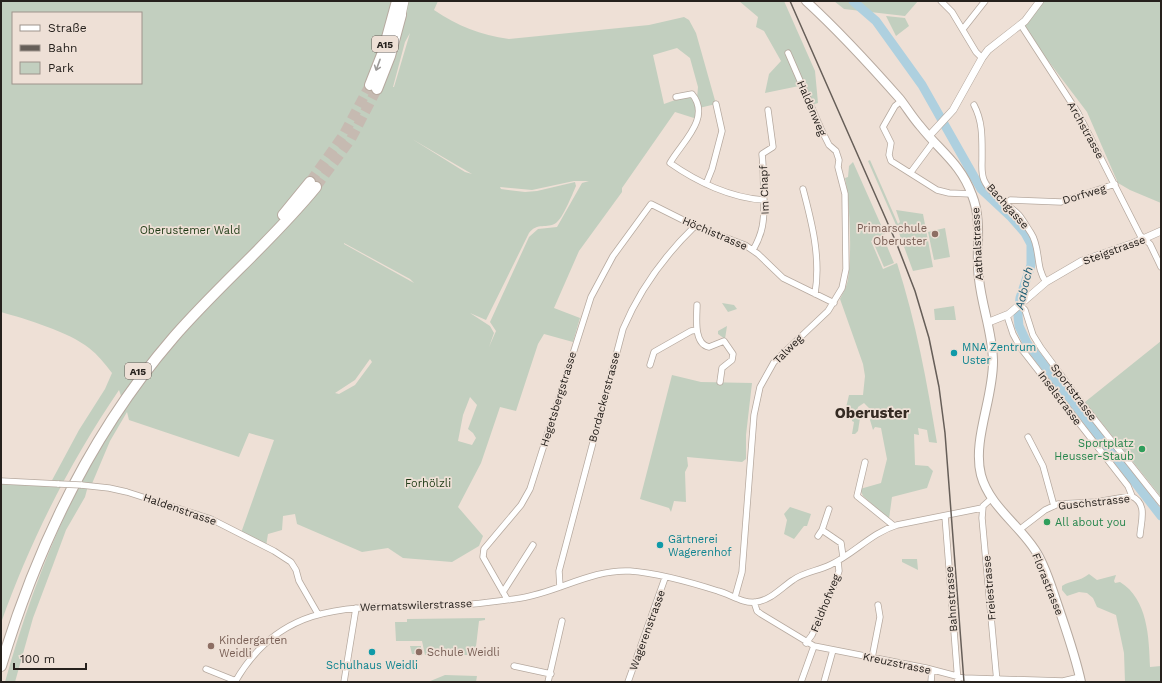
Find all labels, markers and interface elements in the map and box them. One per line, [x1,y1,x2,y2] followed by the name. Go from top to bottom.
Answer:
[12,12,142,84] legend
[48,21,87,35] text: Straße
[372,36,398,52] road number: A15
[48,41,77,55] text: Bahn
[373,59,381,71] one-way arrow
[48,61,74,75] text: Park
[794,79,829,138] street label: Haldenweg
[1064,99,1107,161] street label: Archstrasse
[757,165,772,215] street label: Im Chapf
[984,181,1031,232] street label: Bachgasse
[1061,182,1107,207] street label: Dorfweg
[969,207,986,281] street label: Aathalstrasse
[680,214,749,253] street label: Höchistrasse
[857,222,928,248] place label: Primarschule Oberuster
[140,224,240,237] park label: Oberustemer Wald
[930,229,940,239] marker: Primarschule Oberuster
[1081,233,1147,268] street label: Steigstrasse
[1012,265,1036,312] water label: Aabach
[771,332,806,367] street label: Talweg
[962,341,1036,367] place label: MNA Zentrum Uster
[949,348,959,358] marker: MNA Zentrum Uster
[538,350,579,448] street label: Hegetsbergstrasse
[586,351,623,444] street label: Bordackerstrasse
[1048,361,1099,423] street label: Sportstrasse
[125,363,151,379] road number: A15
[1035,369,1084,428] street label: Inselstrasse
[835,404,910,422] district label: Oberuster
[1054,437,1134,463] place label: Sportplatz Heusser-Staub
[1137,444,1147,454] marker: Sportplatz Heusser-Staub
[405,477,451,490] park label: Forhölzli
[142,491,218,528] street label: Haldenstrasse
[1057,492,1131,513] street label: Guschstrasse
[1055,516,1126,529] place label: All about you
[1042,517,1052,527] marker: All about you
[668,533,732,559] place label: Gärtnerei Wagerenhof
[655,540,665,550] marker: Gärtnerei Wagerenhof
[1029,551,1066,617] street label: Florastrasse
[980,555,999,621] street label: Freiestrasse
[943,566,960,632] street label: Bahnstrasse
[808,572,843,634] street label: Feldhofweg
[627,588,668,672] street label: Wagerenstrasse
[360,597,473,614] street label: Wermatswilerstrasse
[219,634,287,660] place label: Kindergarten Weidli
[206,641,216,651] marker: Kindergarten Weidli
[14,645,86,671] scale bar
[427,646,500,659] place label: Schule Weidli
[367,647,377,657] marker: Schulhaus Weidli
[414,647,424,657] marker: Schule Weidli
[862,650,932,677] street label: Kreuzstrasse
[20,652,55,666] text: 100 m
[326,659,418,672] place label: Schulhaus Weidli

